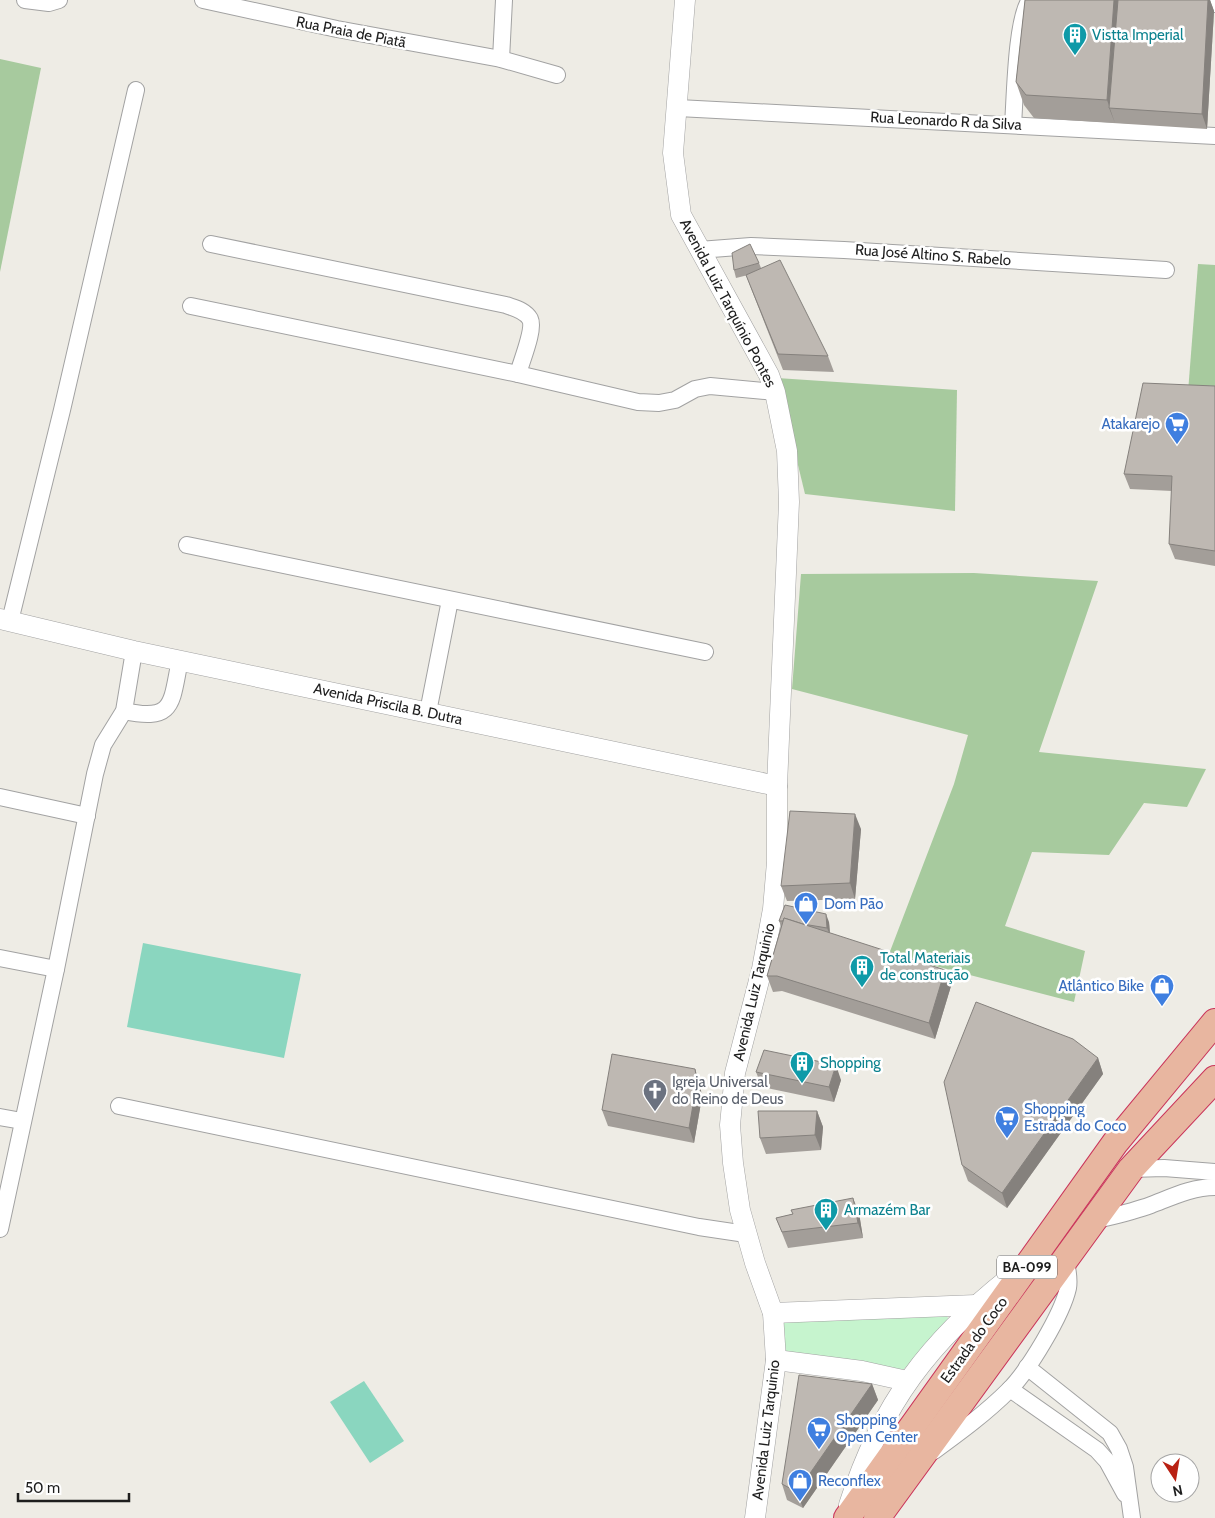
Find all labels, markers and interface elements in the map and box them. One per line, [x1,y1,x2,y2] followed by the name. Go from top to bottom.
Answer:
[294,13,408,52] street label: Rua Praia de Piatã
[1062,22,1088,56] building icon: Vistta Imperial
[1092,26,1184,44] place label: Vistta Imperial
[870,108,1023,134] street label: Rua Leonardo R da Silva
[676,216,780,390] street label: Avenida Luiz Tarquínio Pontes
[854,241,1012,269] street label: Rua José Altino S. Rabelo
[1164,411,1190,445] supermarket icon: Atakarejo
[1101,415,1160,433] place label: Atakarejo
[312,679,465,729] street label: Avenida Priscila B. Dutra
[793,891,819,925] shop icon: Dom Pão
[824,895,883,913] place label: Dom Pão
[729,921,779,1063] street label: Avenida Luiz Tarquinio
[880,949,970,984] place label: Total Materiais de construção
[849,954,875,988] building icon: Total Materiais de construção
[1149,973,1175,1007] shop icon: Atlântico Bike
[1058,977,1144,995] place label: Atlântico Bike
[789,1050,815,1084] building icon: Shopping
[820,1054,881,1072] place label: Shopping
[672,1073,784,1108] place label: Igreja Universal do Reino de Deus
[642,1078,668,1112] church icon: Igreja Universal do Reino de Deus
[1024,1100,1126,1135] place label: Shopping Estrada do Coco
[994,1105,1020,1139] supermarket icon: Shopping Estrada do Coco
[813,1197,839,1231] building icon: Armazém Bar
[844,1201,931,1219] place label: Armazém Bar
[997,1256,1057,1278] road number: BA-099
[937,1293,1011,1387] street label: Estrada do Coco
[748,1359,784,1501] street label: Avenida Luiz Tarquinio
[836,1411,918,1446] place label: Shopping Open Center
[806,1416,832,1450] supermarket icon: Shopping Open Center
[1150,1453,1200,1503] north arrow
[787,1468,813,1502] shop icon: Reconflex
[18,1470,129,1502] scale bar
[818,1472,881,1490] place label: Reconflex
[25,1479,60,1497] text: 50 m
[1171,1481,1184,1501] text: N

